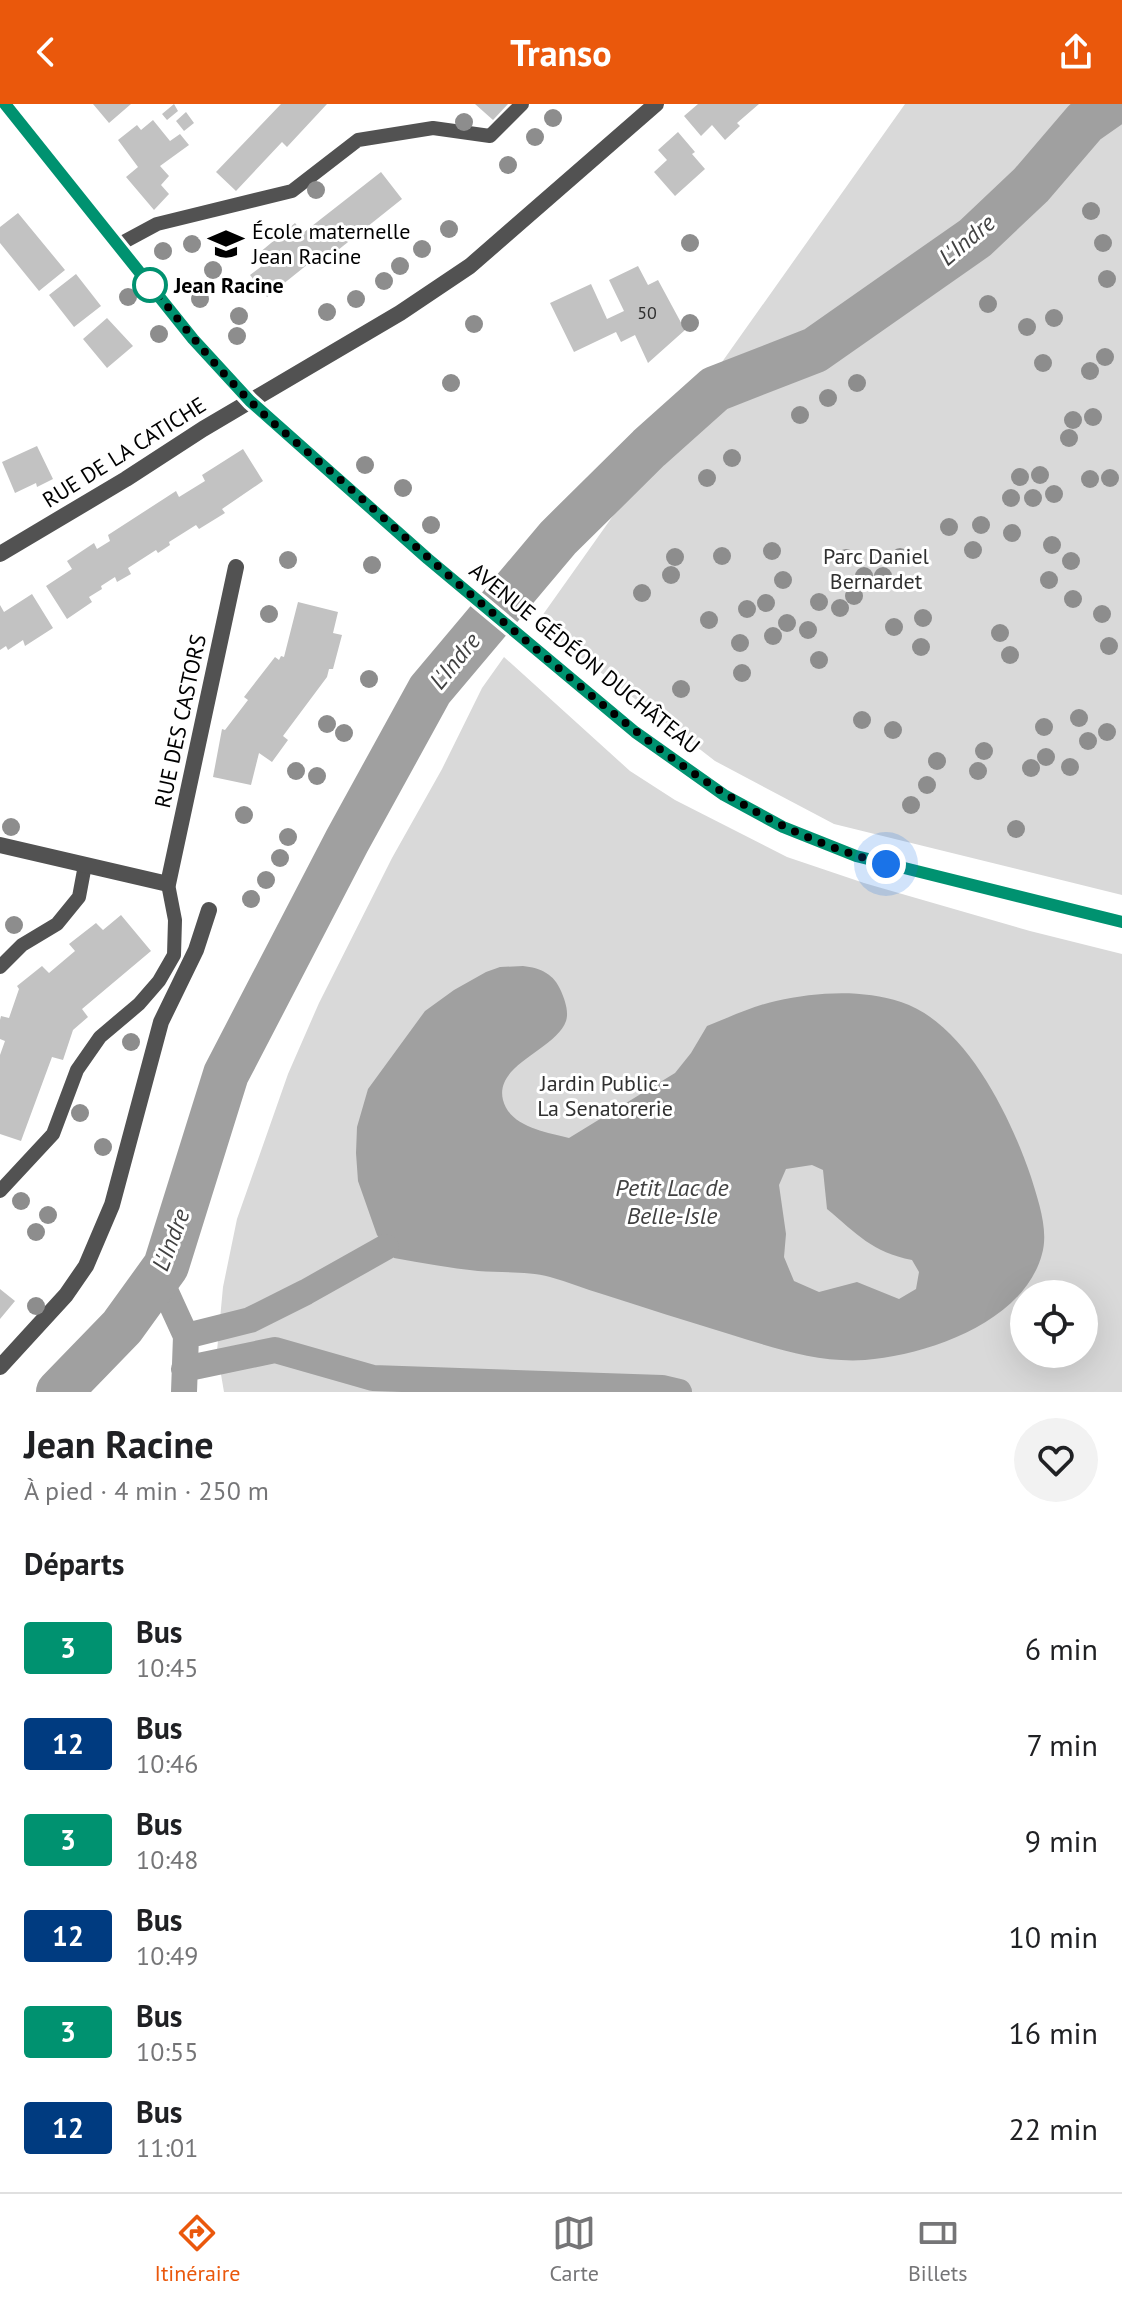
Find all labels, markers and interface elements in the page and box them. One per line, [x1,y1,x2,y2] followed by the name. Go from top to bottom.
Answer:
[510,29,612,76] text: Transo
[24,30,68,74] icon: back
[1054,30,1098,74] icon: share
[932,207,1001,272] water label: L'Indre
[251,217,410,270] place label: École maternelle Jean Racine
[207,225,245,263] school or university icon: École maternelle Jean Racine
[133,268,167,302] marker: Jean Racine
[173,271,284,299] place label: Jean Racine
[637,301,657,324] house number: 50
[37,390,211,514] street label: RUE DE LA CATICHE
[823,542,930,595] park label: Parc Daniel Bernardet
[464,556,706,760] street label: AVENUE GÉDÉON DUCHÂTEAU
[422,626,487,695] water label: L'Indre
[148,632,212,810] street label: RUE DES CASTORS
[866,844,906,884] your location
[537,1069,673,1122] park label: Jardin Public - La Senatorerie
[615,1172,729,1231] water label: Petit Lac de Belle-Isle
[145,1204,197,1275] water label: L'Indre
[1010,1280,1098,1368] map controls
[1010,1280,1098,1368] button: locate
[1014,1418,1098,1502] button: heart
[24,1419,214,1468] text: Jean Racine
[24,1474,269,1507] text: À pied · 4 min · 250 m
[24,1544,124,1583] text: Départs
[136,1612,183,1651] text: Bus
[60,1629,76,1666] text: 3
[1025,1629,1098,1668] text: 6 min
[136,1651,198,1684] text: 10:45
[136,1708,183,1747] text: Bus
[52,1725,84,1762] text: 12
[1026,1725,1098,1764] text: 7 min
[136,1747,198,1780] text: 10:46
[136,1804,183,1843] text: Bus
[60,1821,76,1858] text: 3
[1025,1821,1098,1860] text: 9 min
[136,1843,198,1876] text: 10:48
[136,1900,183,1939] text: Bus
[52,1917,84,1954] text: 12
[1008,1917,1098,1956] text: 10 min
[136,1939,198,1972] text: 10:49
[136,1996,183,2035] text: Bus
[60,2013,76,2050] text: 3
[1008,2013,1098,2052] text: 16 min
[136,2035,198,2068] text: 10:55
[136,2092,183,2131] text: Bus
[52,2109,84,2146] text: 12
[1008,2109,1098,2148] text: 22 min
[136,2131,198,2164] text: 11:01
[154,2211,240,2287] tab: Itinéraire
[549,2211,599,2287] tab: Carte
[908,2211,967,2287] tab: Billets

